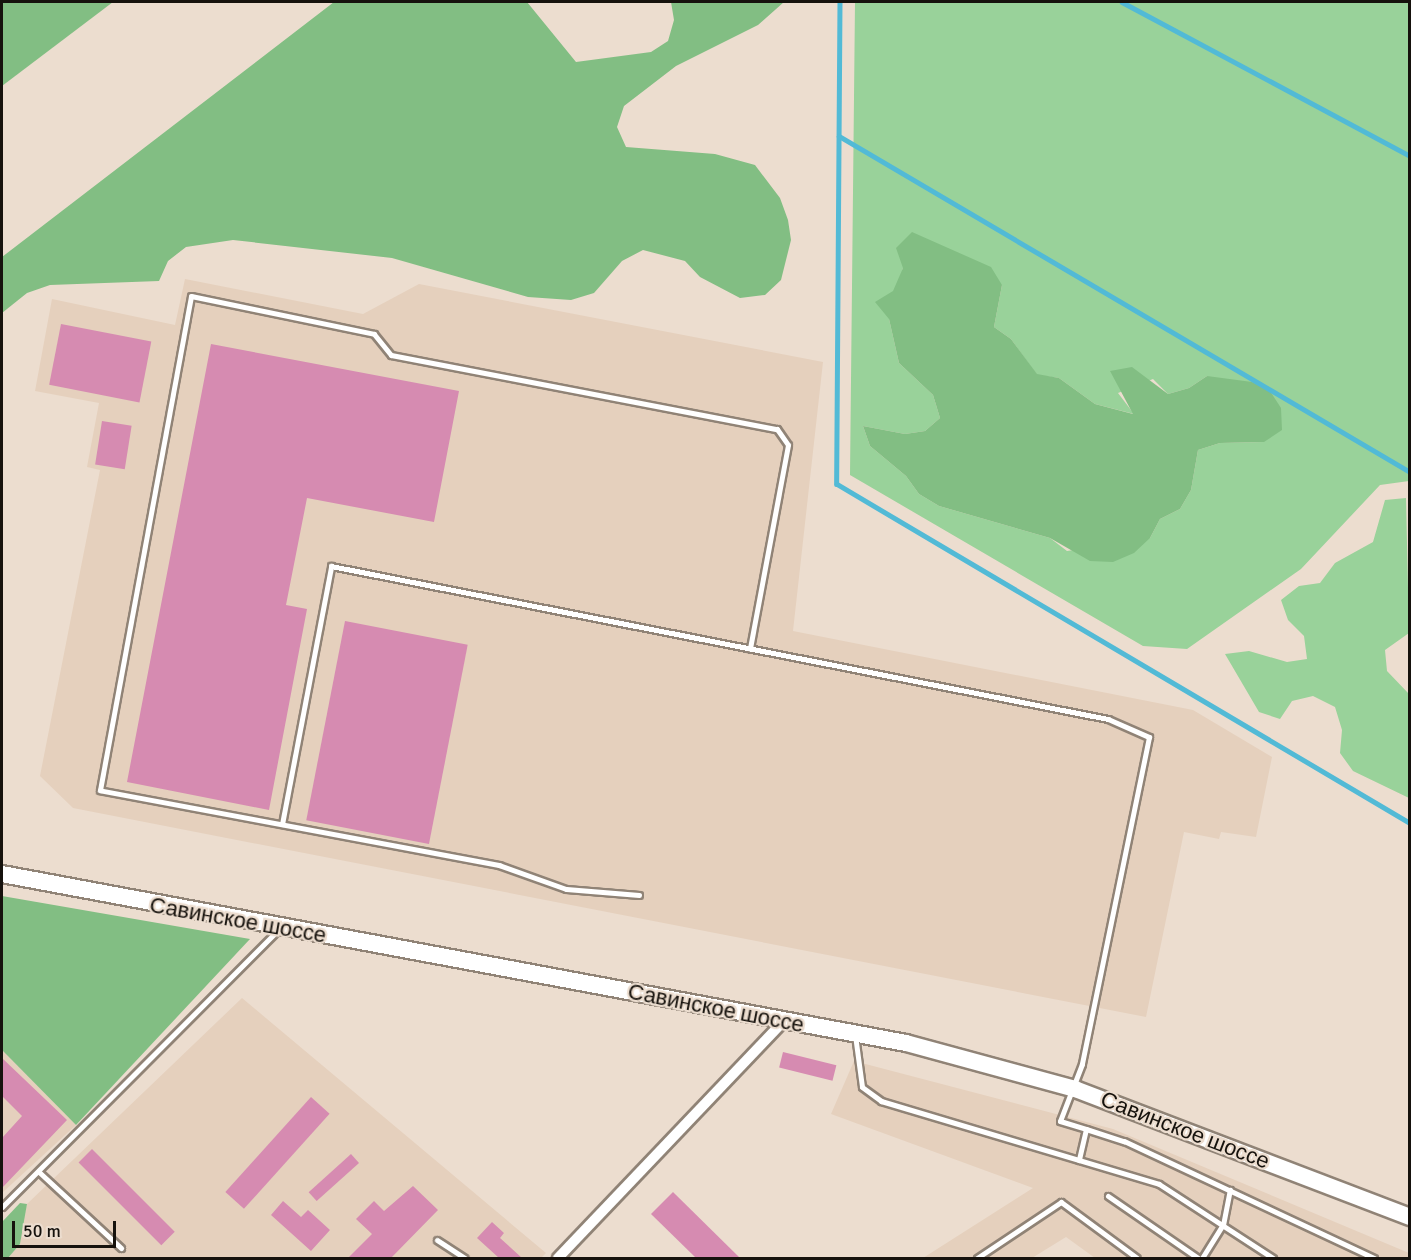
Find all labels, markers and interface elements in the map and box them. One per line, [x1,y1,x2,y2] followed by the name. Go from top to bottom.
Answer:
[148,891,328,949] street label: Савинское шоссе
[626,978,806,1038] street label: Савинское шоссе
[1097,1086,1273,1174] street label: Савинское шоссе
[15,1209,118,1247] scale bar
[23,1220,61,1242] text: 50 m

